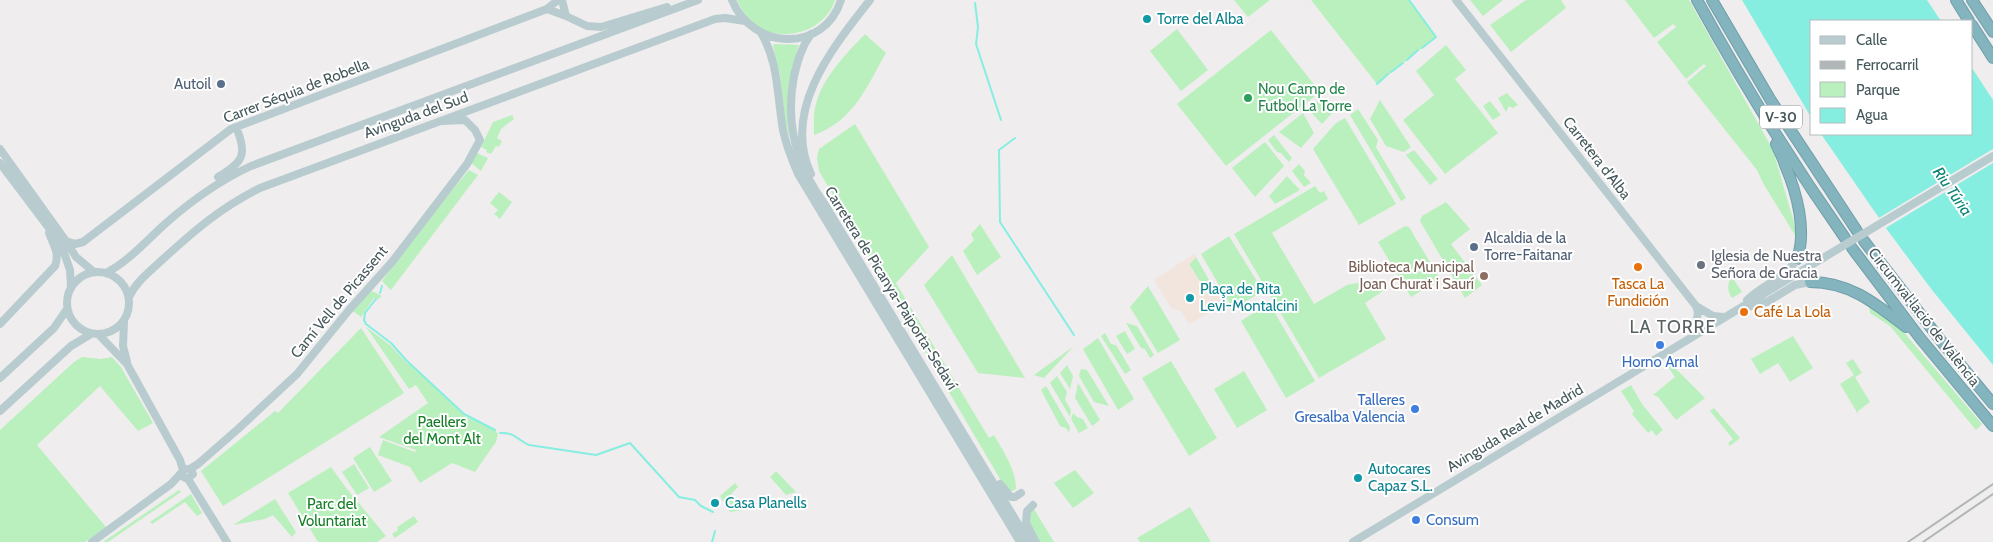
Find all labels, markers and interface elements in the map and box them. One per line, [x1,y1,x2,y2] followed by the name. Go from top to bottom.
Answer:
[1157,10,1244,28] place label: Torre del Alba
[1141,13,1153,25] marker: Torre del Alba
[1810,20,1973,135] legend
[1856,31,1887,49] text: Calle
[221,55,372,127] street label: Carrer Séquia de Robella
[1856,56,1919,74] text: Ferrocarril
[174,75,211,93] place label: Autoil
[215,78,227,90] marker: Autoil
[1258,80,1352,115] place label: Nou Camp de Futbol La Torre
[1856,81,1900,99] text: Parque
[361,88,471,142] street label: Avinguda del Sud
[1242,92,1254,104] marker: Nou Camp de Futbol La Torre
[1760,105,1802,128] road number: V-30
[1856,106,1888,124] text: Agua
[1559,113,1635,203] street label: Carretera d'Alba
[1929,163,1976,219] water label: Riu Túria
[821,183,961,393] street label: Carretera de Picanya-Paiporta-Sedaví
[1484,229,1573,264] place label: Alcaldia de la Torre-Faitanar
[1468,241,1480,253] marker: Alcaldia de la Torre-Faitanar
[287,242,391,362] street label: Camí Vell de Picassent
[1864,244,1984,390] street label: Circumval·lació de València
[1711,247,1822,282] place label: Iglesia de Nuestra Señora de Gracia
[1348,258,1474,293] place label: Biblioteca Municipal Joan Churat i Saurí
[1695,259,1707,271] marker: Iglesia de Nuestra Señora de Gracia
[1632,261,1644,273] marker: Tasca La Fundición
[1478,270,1490,282] marker: Biblioteca Municipal Joan Churat i Saurí
[1607,275,1669,310] place label: Tasca La Fundición
[1200,280,1298,315] place label: Plaça de Rita Levi-Montalcini
[1184,292,1196,304] marker: Plaça de Rita Levi-Montalcini
[1754,303,1831,321] place label: Café La Lola
[1738,306,1750,318] marker: Café La Lola
[1630,316,1716,338] district label: LA TORRE
[1654,339,1666,351] marker: Horno Arnal
[1622,353,1699,371] place label: Horno Arnal
[1444,380,1586,476] street label: Avinguda Real de Madrid
[1294,391,1406,426] place label: Talleres Gresalba Valencia
[1409,403,1421,415] marker: Talleres Gresalba Valencia
[403,413,481,448] park label: Paellers del Mont Alt
[1368,460,1433,495] place label: Autocares Capaz S.L.
[1352,472,1364,484] marker: Autocares Capaz S.L.
[725,494,807,512] place label: Casa Planells
[298,495,366,530] park label: Parc del Voluntariat
[709,497,721,509] marker: Casa Planells
[1426,511,1479,529] place label: Consum
[1410,514,1422,526] marker: Consum

